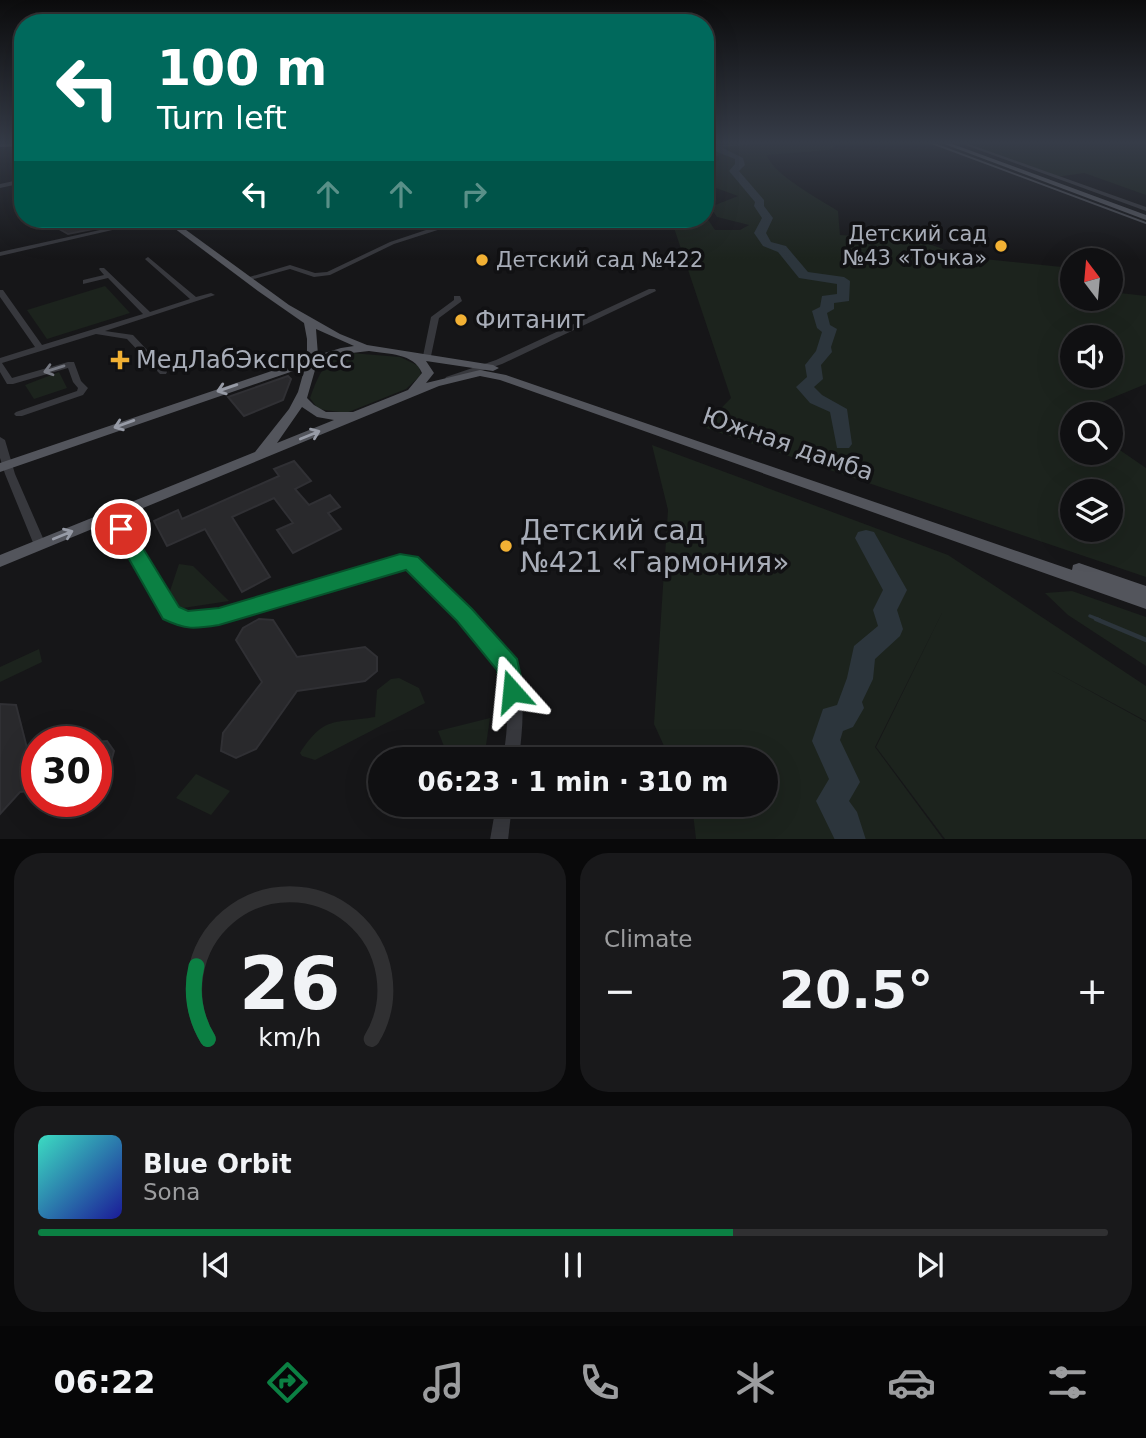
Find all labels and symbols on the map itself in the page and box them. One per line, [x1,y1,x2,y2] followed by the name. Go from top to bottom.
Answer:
[842,222,987,270] place label: Детский сад №43 «Точка»
[993,238,1009,254] marker: Детский сад №43 «Точка»
[496,248,703,272] place label: Детский сад №422
[1060,248,1124,312] north arrow
[474,252,490,268] marker: Детский сад №422
[475,306,585,334] place label: Фитанит
[453,312,469,328] marker: Фитанит
[136,346,352,374] place label: МедЛабЭкспресс
[110,350,130,370] marker: МедЛабЭкспресс
[43,364,65,376] one-way arrow
[216,383,238,395] one-way arrow
[699,402,877,486] street label: Южная дамба
[113,419,135,431] one-way arrow
[298,428,320,441] one-way arrow
[91,499,151,559] pin
[520,514,789,579] place label: Детский сад №421 «Гармония»
[52,528,74,541] one-way arrow
[498,538,514,554] marker: Детский сад №421 «Гармония»
[475,654,549,728] position arrow
[21,726,112,817] speed limit sign: 30

